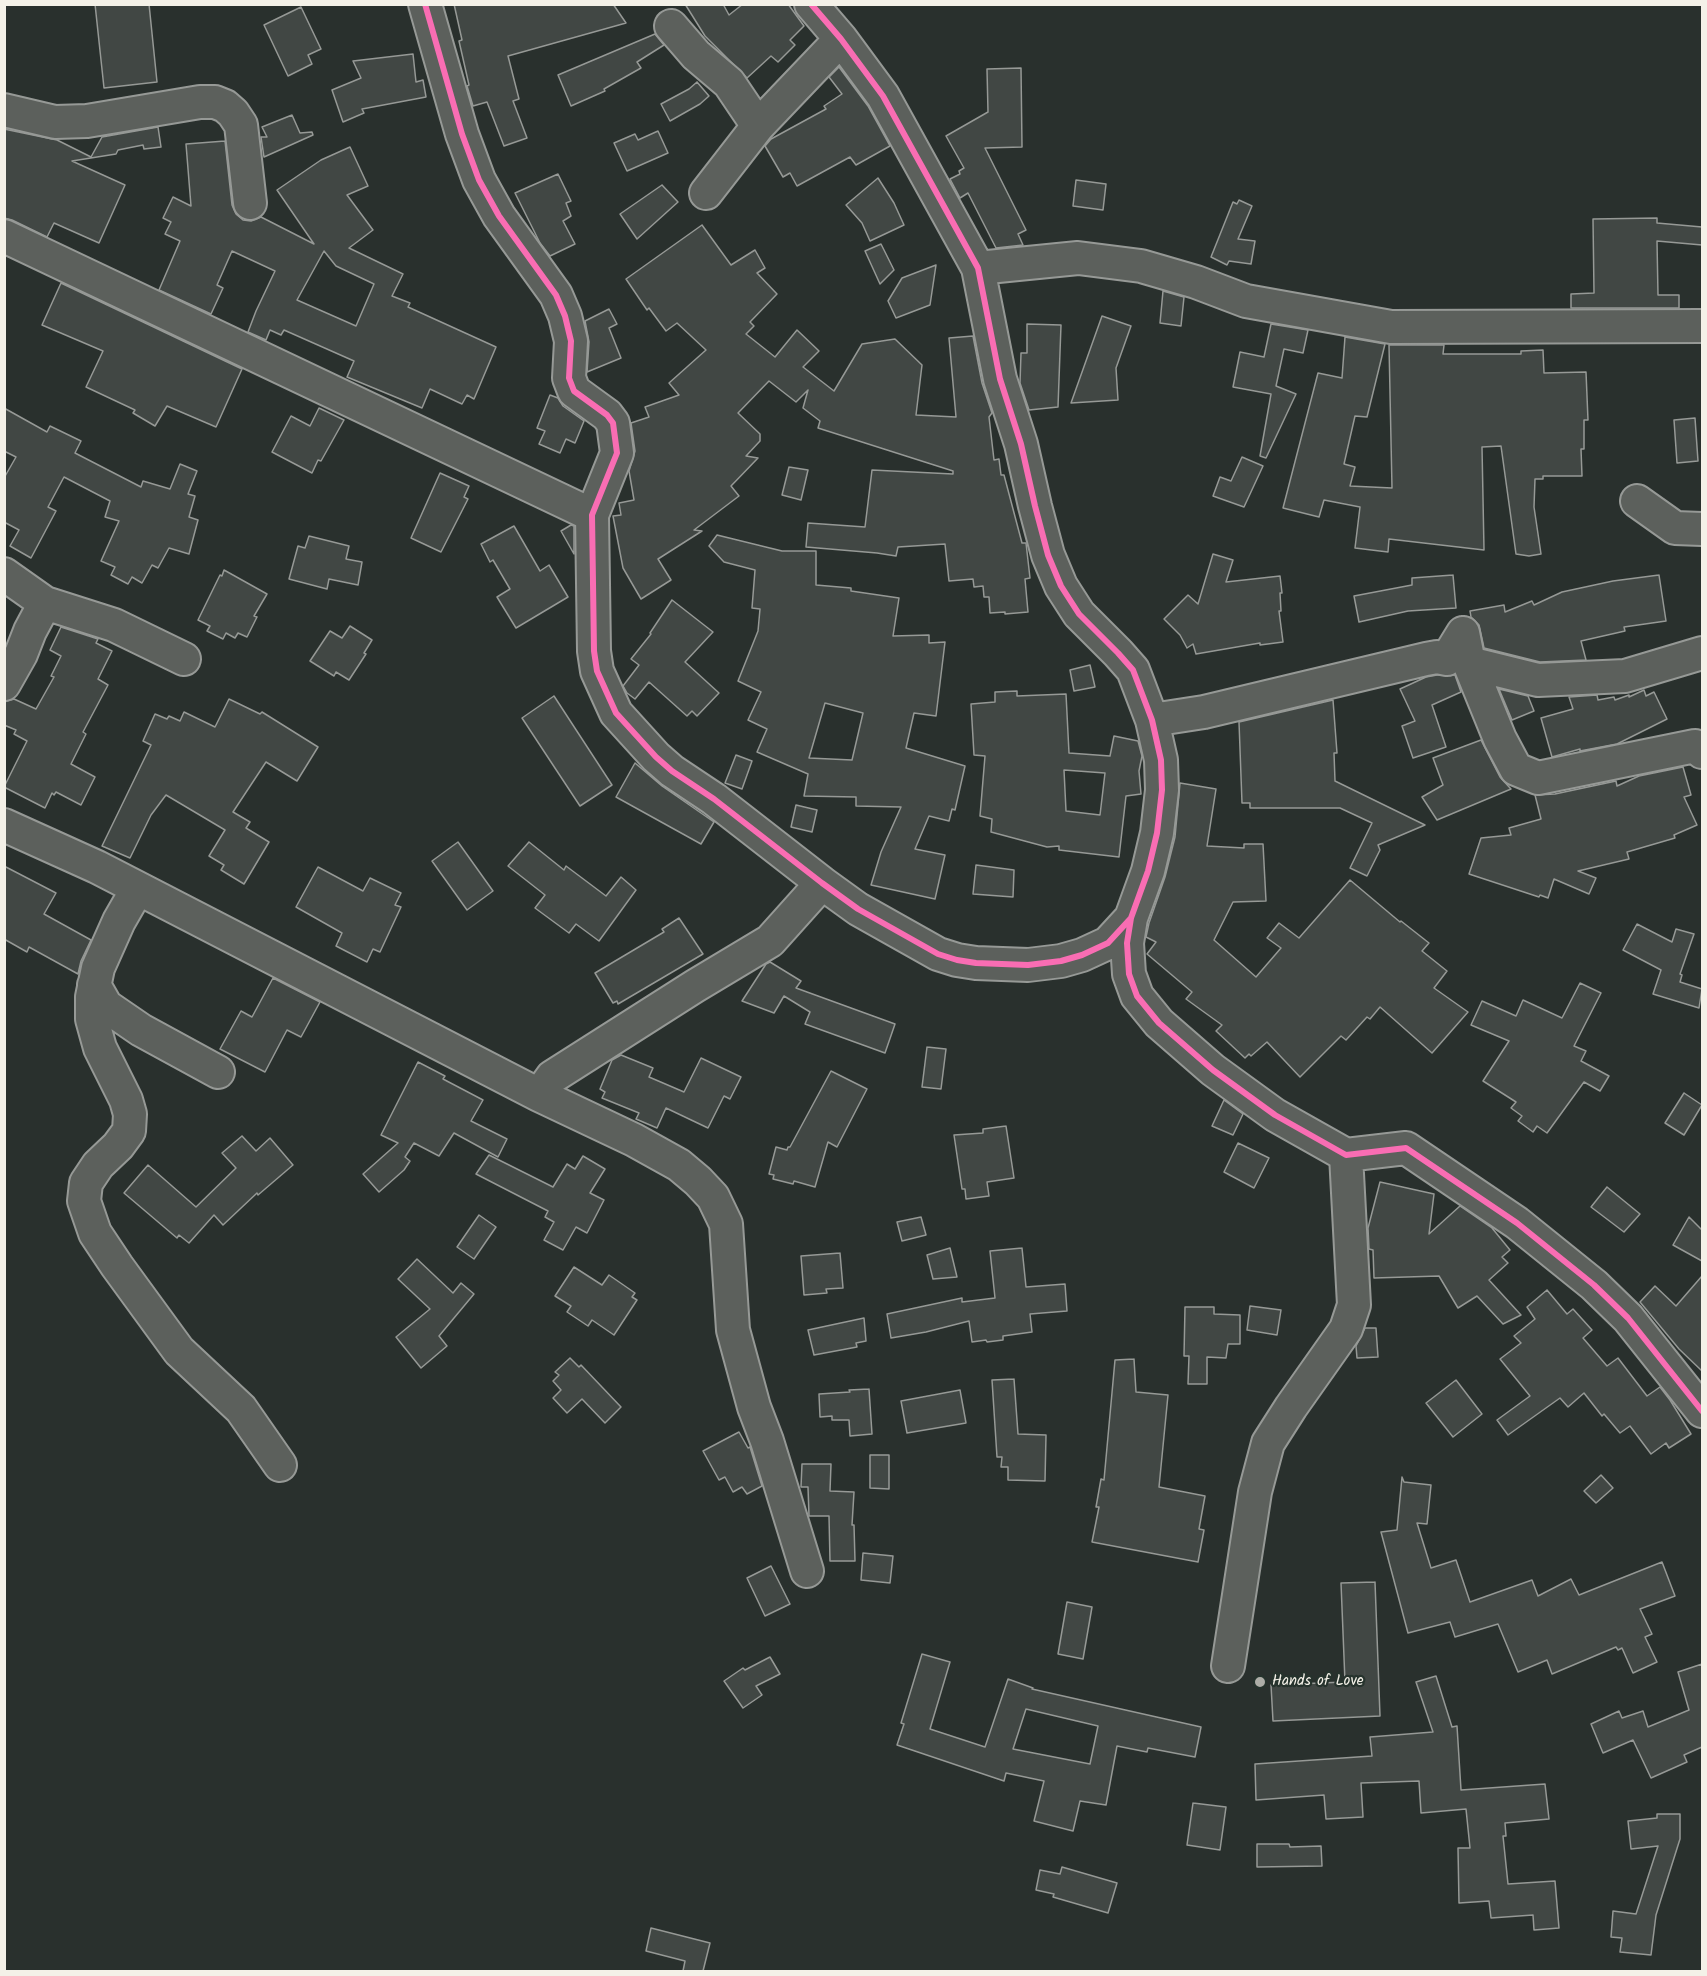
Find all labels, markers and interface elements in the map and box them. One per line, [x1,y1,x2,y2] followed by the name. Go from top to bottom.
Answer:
[1272,1673,1363,1691] place label: Hands of Love
[1253,1675,1267,1689] marker: Hands of Love

